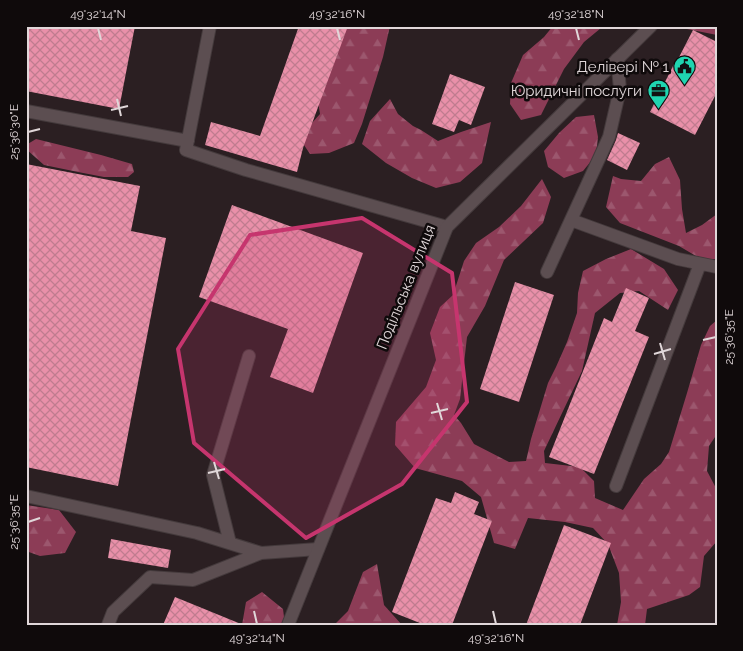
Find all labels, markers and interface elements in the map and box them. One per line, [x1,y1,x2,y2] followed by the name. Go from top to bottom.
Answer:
[70,7,126,21] text: 49°32'14"N
[309,7,365,21] text: 49°32'16"N
[548,7,604,21] text: 49°32'18"N
[673,55,697,86] public building icon: Делівері № 1
[577,58,670,76] place label: Делівері № 1
[646,79,670,110] office icon: Юридичні послуги
[511,82,642,100] place label: Юридичні послуги
[7,104,21,160] text: 25°36'30"E
[373,222,439,352] street label: Подільська вулиця
[722,309,736,365] text: 25°36'35"E
[7,494,21,550] text: 25°36'35"E
[229,631,285,645] text: 49°32'14"N
[468,631,524,645] text: 49°32'16"N

